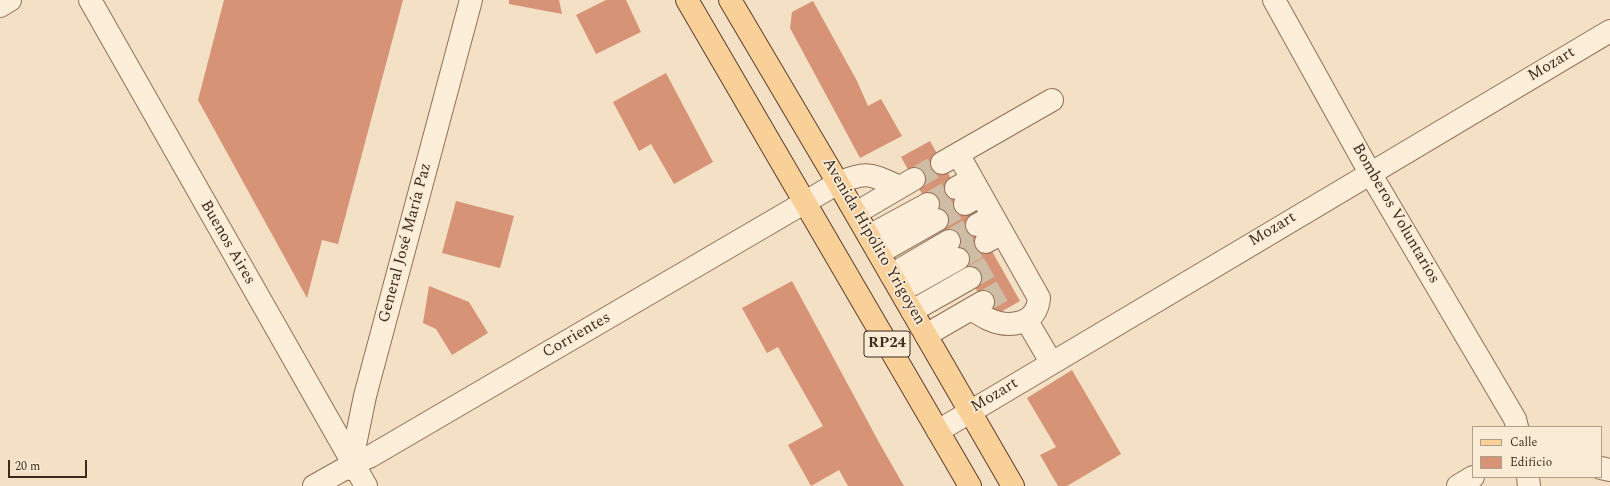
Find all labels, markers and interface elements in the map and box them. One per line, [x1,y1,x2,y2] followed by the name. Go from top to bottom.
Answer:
[1525,44,1579,86] street label: Mozart
[1347,140,1443,288] street label: Bomberos Voluntarios
[817,155,929,329] street label: Avenida Hipólito Yrigoyen
[375,161,437,325] street label: General José María Paz
[195,197,259,289] street label: Buenos Aires
[1246,209,1300,251] street label: Mozart
[540,309,614,363] street label: Corrientes
[864,331,910,357] road number: RP24
[968,375,1022,417] street label: Mozart
[1472,426,1602,478] legend
[1510,433,1537,452] text: Calle
[10,452,89,478] scale bar
[1510,453,1552,472] text: Edificio
[15,457,40,476] text: 20 m

